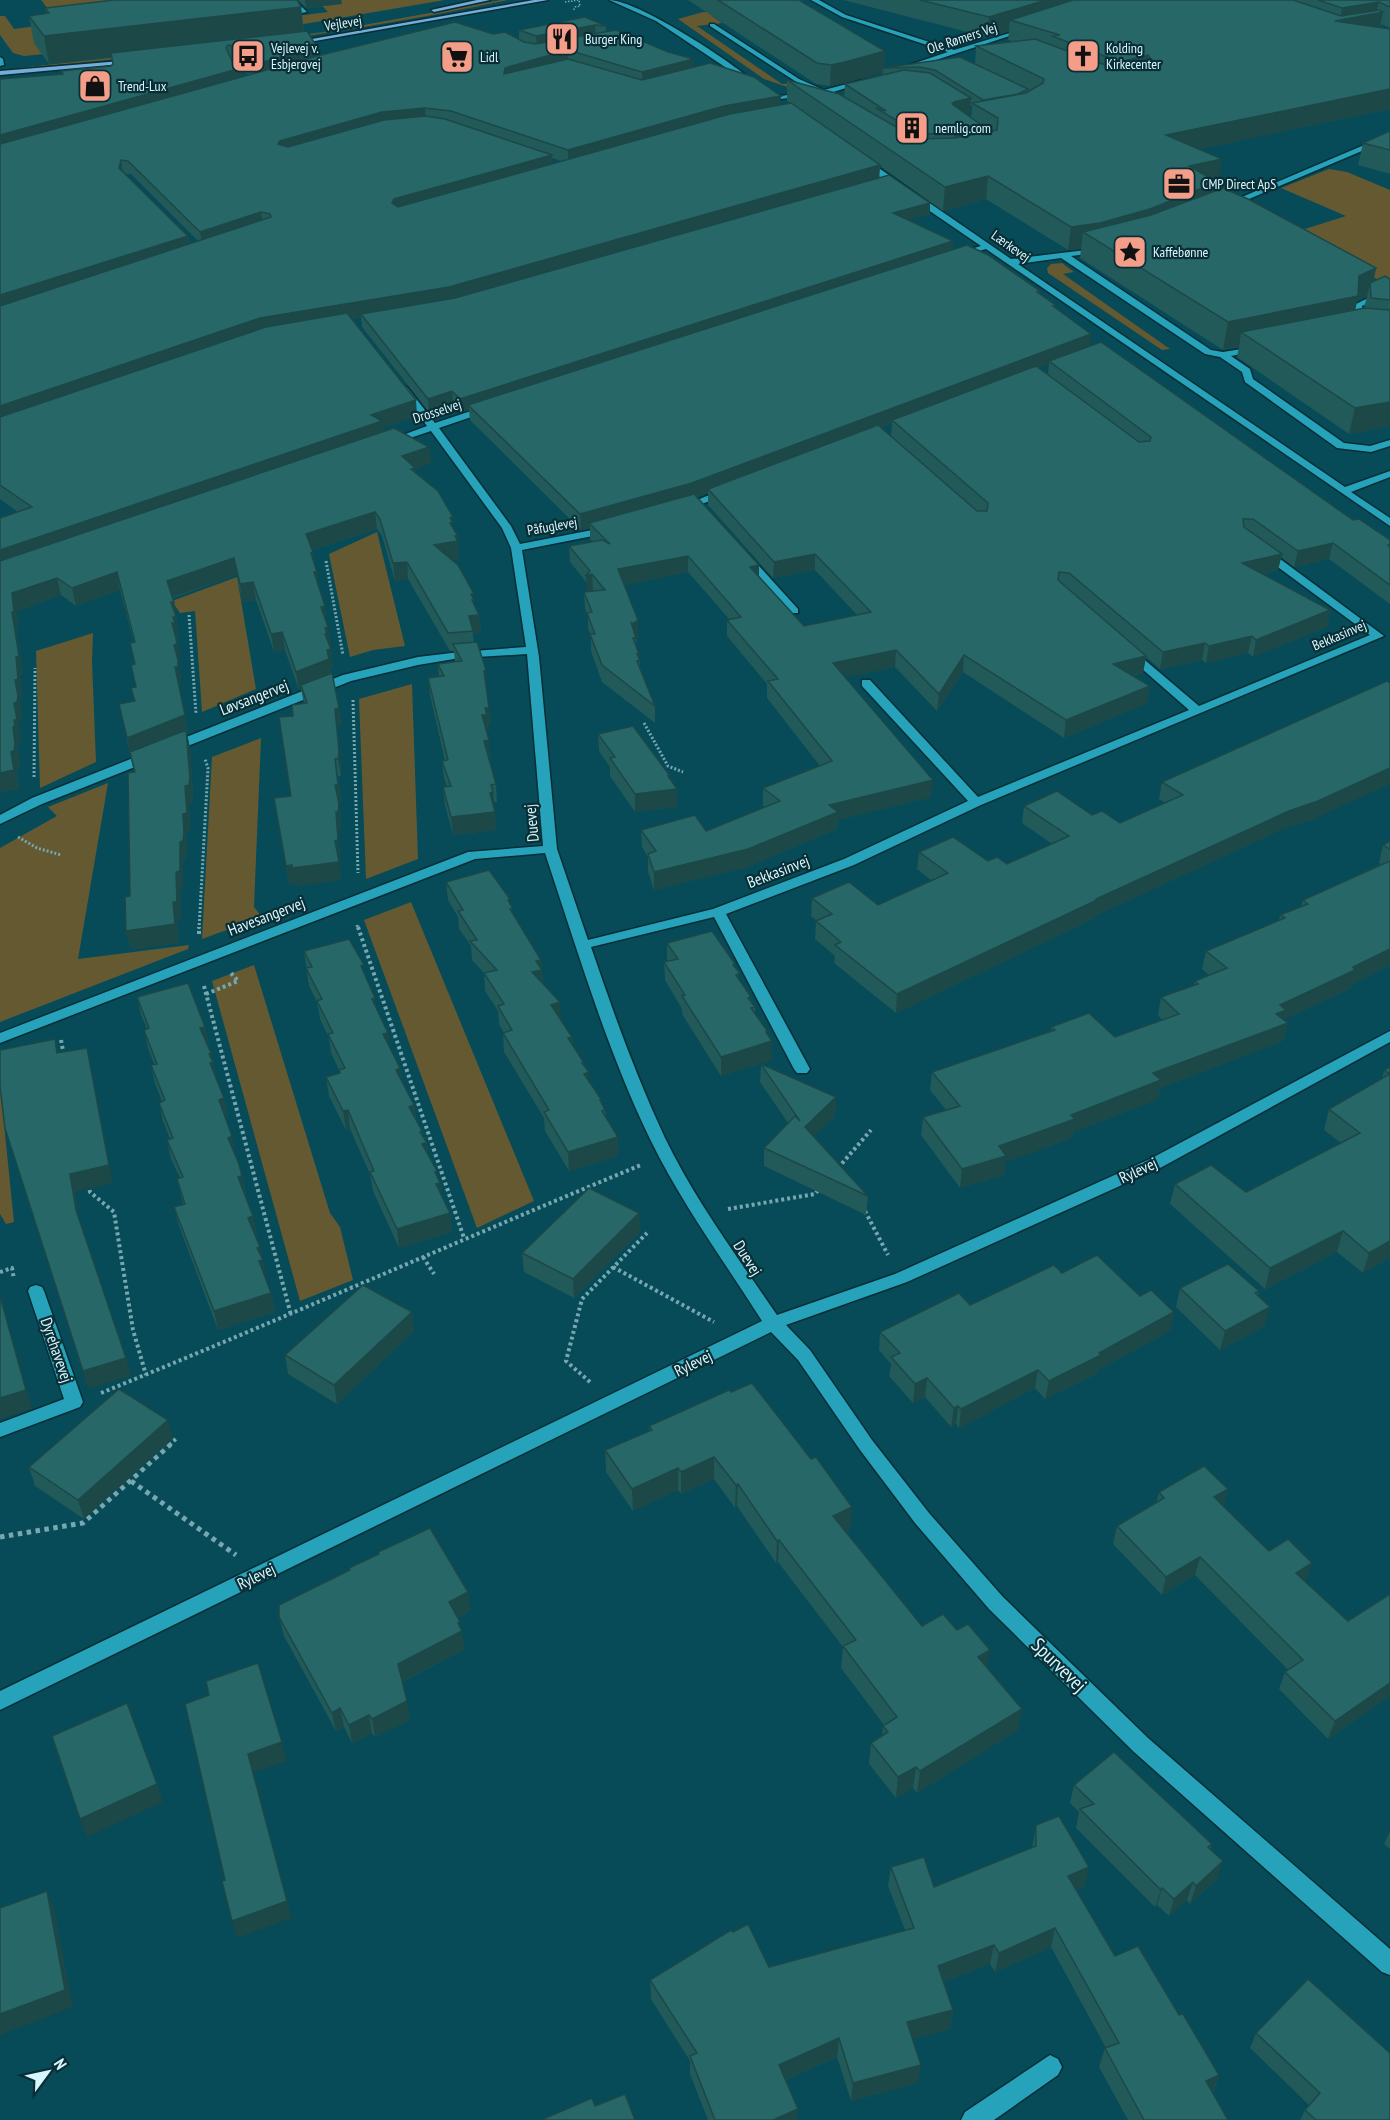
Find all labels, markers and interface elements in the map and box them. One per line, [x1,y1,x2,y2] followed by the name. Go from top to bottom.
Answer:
[322,11,363,35] street label: Vejlevej
[925,18,999,58] street label: Ole Rømers Vej
[544,21,580,57] restaurant icon: Burger King
[585,30,642,48] place label: Burger King
[230,38,266,74] bus stop icon: Vejlevej v. Esbjergvej
[1065,38,1101,74] church icon: Kolding Kirkecenter
[270,39,321,73] place label: Vejlevej v. Esbjergvej
[439,39,475,75] supermarket icon: Lidl
[1106,39,1161,73] place label: Kolding Kirkecenter
[480,48,499,66] place label: Lidl
[77,68,113,104] shop icon: Trend-Lux
[118,77,167,95] place label: Trend-Lux
[894,110,930,146] building icon: nemlig.com
[935,119,991,137] place label: nemlig.com
[1161,166,1197,202] office icon: CMP Direct ApS
[1202,175,1276,193] place label: CMP Direct ApS
[988,226,1034,266] street label: Lærkevej
[1112,234,1148,270] place icon: Kaffebønne
[1153,243,1209,261] place label: Kaffebønne
[410,395,464,427] street label: Drosselvej
[525,513,579,539] street label: Påfuglevej
[1309,616,1369,654] street label: Bekkasinvej
[217,675,291,719] street label: Løvsangervej
[519,803,543,843] street label: Duevej
[744,850,812,892] street label: Bekkasinvej
[225,892,307,940] street label: Havesangervej
[1116,1153,1160,1187] street label: Rylevej
[729,1237,767,1279] street label: Duevej
[37,1315,77,1385] street label: Dyrehavevej
[671,1345,715,1381] street label: Rylevej
[234,1558,278,1594] street label: Rylevej
[1026,1632,1092,1698] street label: Spurvevej
[18,2042,78,2102] north arrow
[50,2055,71,2073] text: N

